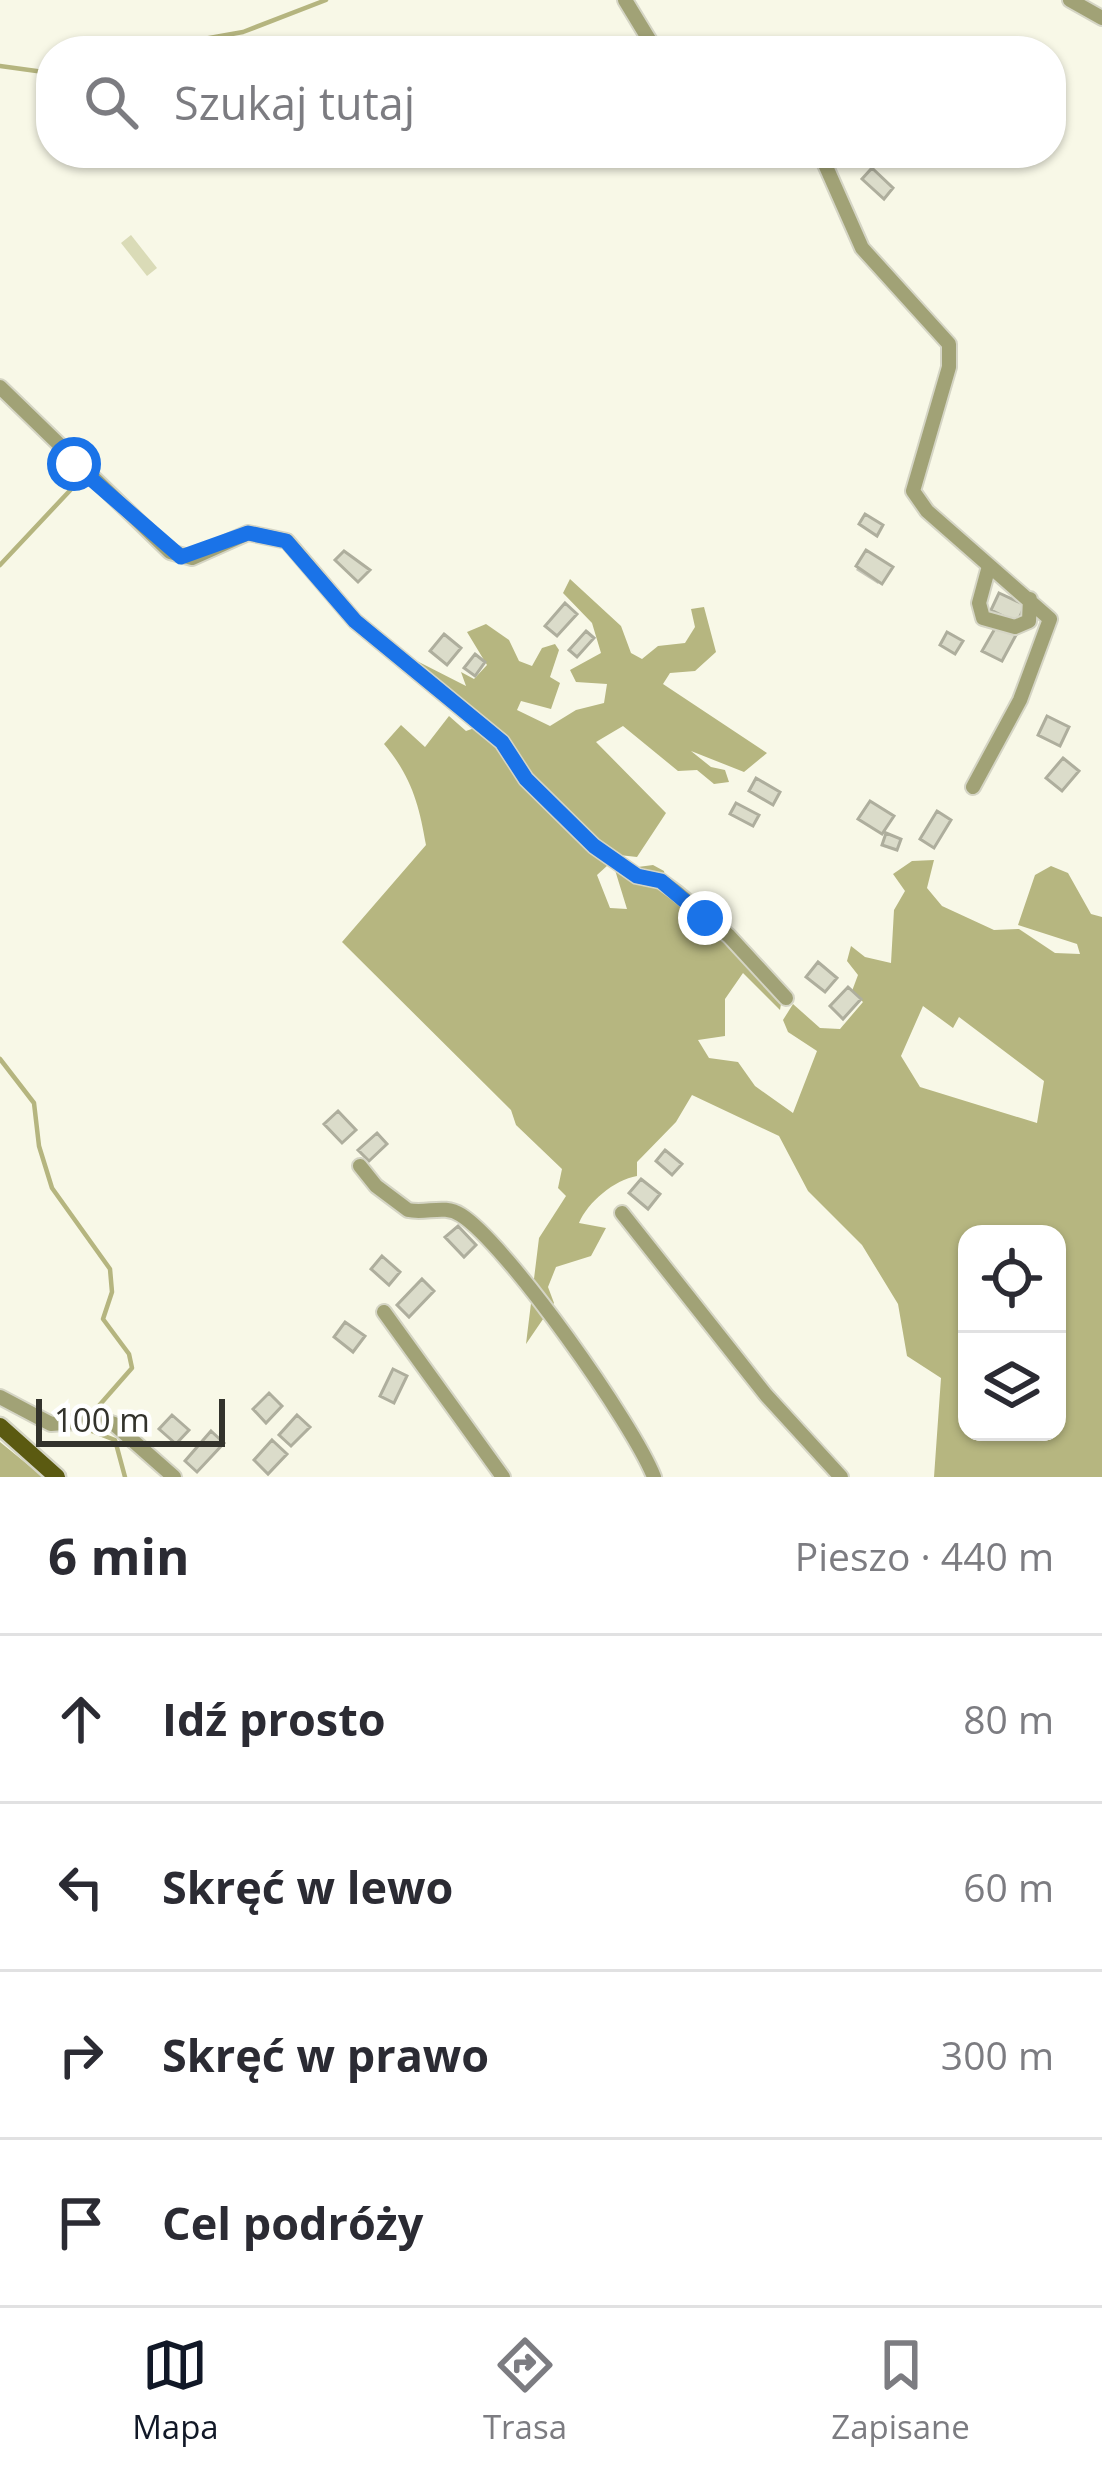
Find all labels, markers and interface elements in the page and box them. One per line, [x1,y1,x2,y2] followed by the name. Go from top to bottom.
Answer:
[36,36,1066,168] search box
[78,69,144,135] icon: search
[174,72,415,133] text: Szukaj tutaj
[47,437,101,491] route start
[678,891,732,945] route end
[958,1225,1066,1441] map controls
[958,1225,1066,1333] button: locate
[958,1333,1066,1441] button: layers
[36,1393,225,1446] scale bar
[54,1397,150,1442] text: 100 m
[48,1520,190,1590] text: 6 min
[795,1529,1054,1582] text: Pieszo · 440 m
[48,1686,114,1752] icon: ahead
[162,1688,386,1749] text: Idź prosto
[963,1692,1054,1745] text: 80 m
[48,1854,114,1920] icon: left
[162,1856,453,1917] text: Skręć w lewo
[963,1860,1054,1913] text: 60 m
[48,2022,114,2088] icon: right
[162,2024,489,2085] text: Skręć w prawo
[941,2028,1054,2081] text: 300 m
[48,2190,114,2256] icon: arrive
[162,2192,423,2253] text: Cel podróży
[132,2332,219,2449] tab: Mapa
[483,2332,567,2449] tab: Trasa
[831,2332,970,2449] tab: Zapisane

